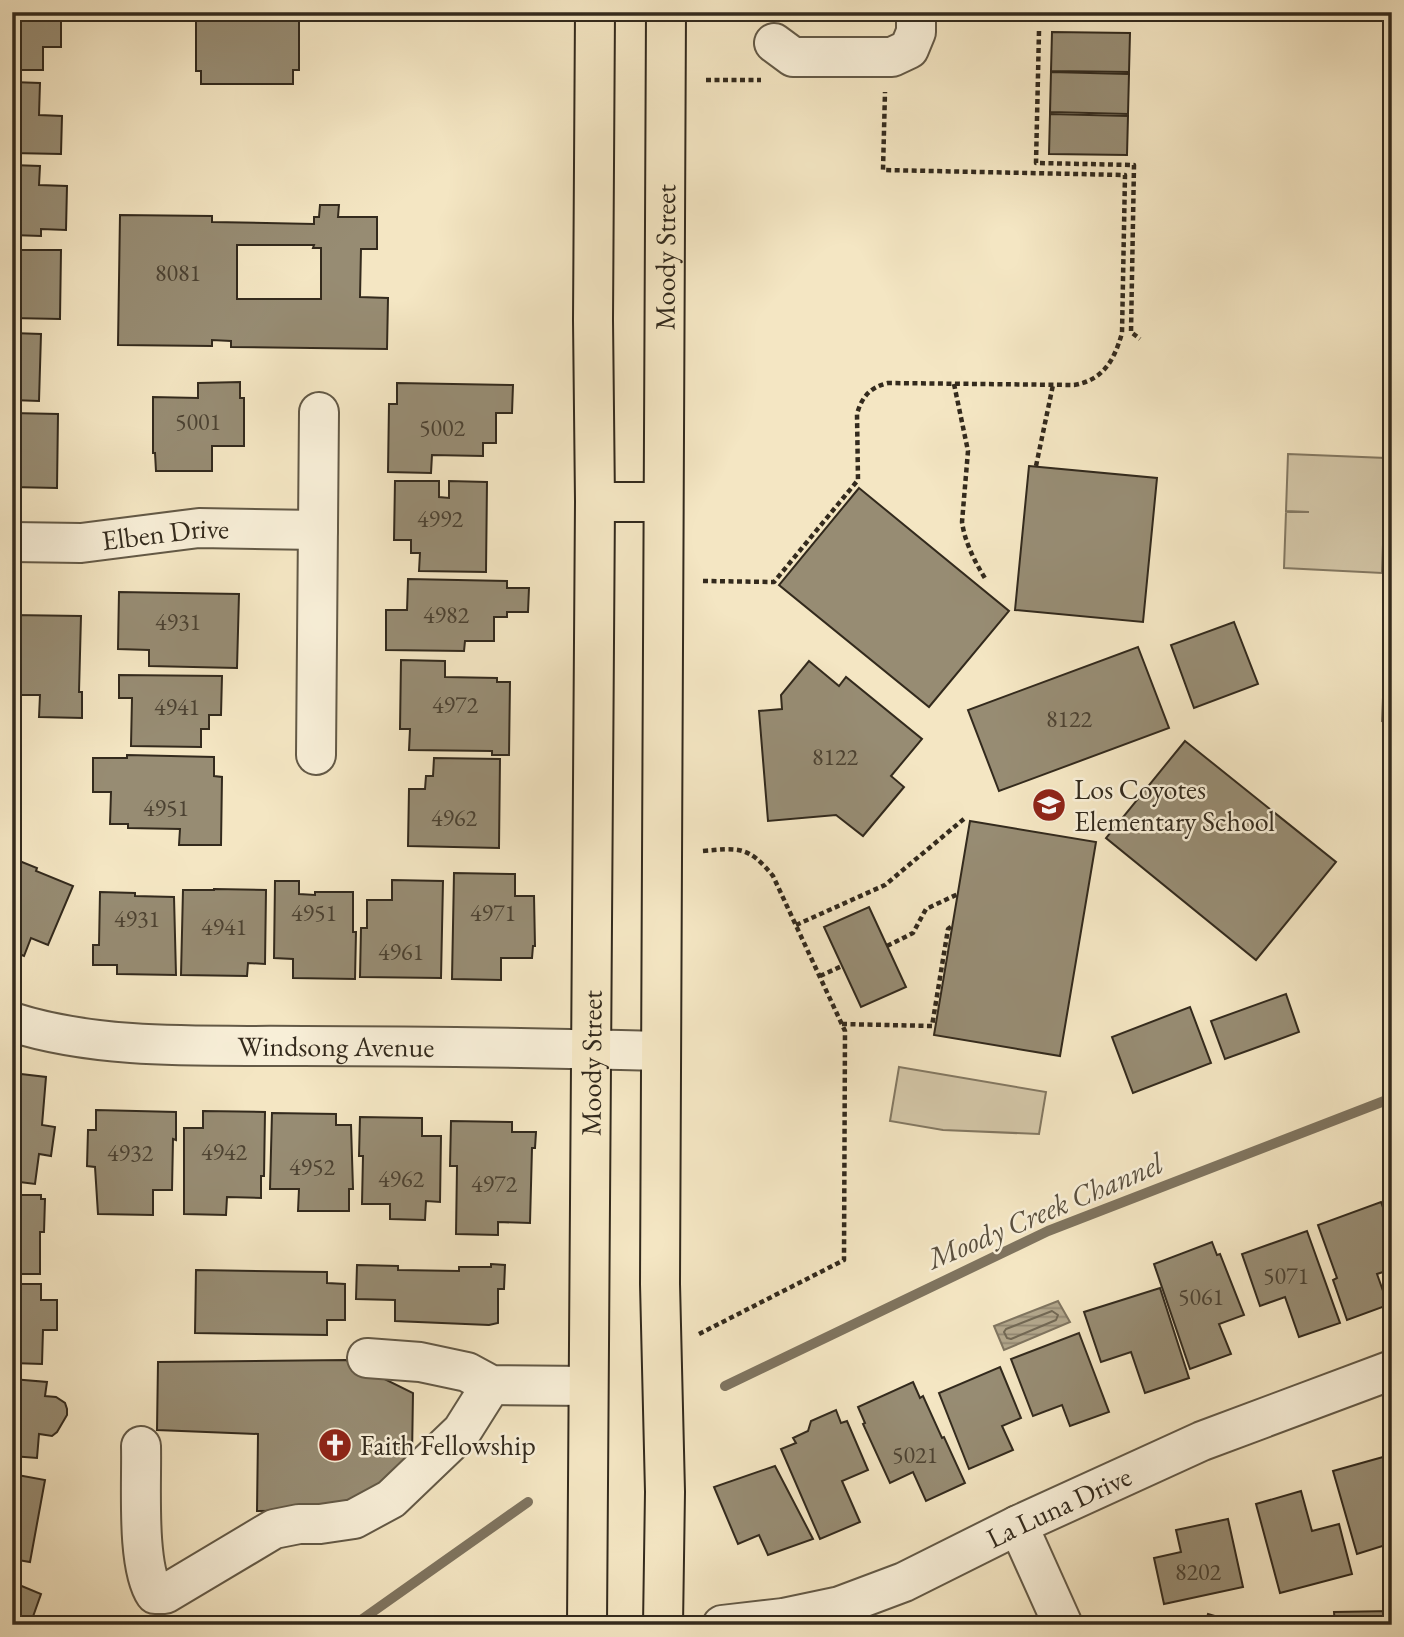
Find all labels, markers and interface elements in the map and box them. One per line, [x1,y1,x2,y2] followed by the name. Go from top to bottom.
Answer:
[646,184,683,330] street label: Moody Street
[155,257,201,288] house number: 8081
[175,406,221,437] house number: 5001
[419,412,466,443] house number: 5002
[417,503,464,534] house number: 4992
[99,510,229,558] street label: Elben Drive
[423,599,470,630] house number: 4982
[155,606,201,637] house number: 4931
[432,689,479,720] house number: 4972
[154,691,200,722] house number: 4941
[1046,703,1093,734] house number: 8122
[812,741,859,772] house number: 8122
[1074,771,1275,839] place label: Los Coyotes Elementary School
[1030,786,1068,824] school or university icon: Los Coyotes Elementary School
[143,792,189,823] house number: 4951
[431,802,478,833] house number: 4962
[291,897,337,928] house number: 4951
[470,897,516,928] house number: 4971
[114,903,160,934] house number: 4931
[201,911,247,942] house number: 4941
[378,936,424,967] house number: 4961
[572,990,610,1136] street label: Moody Street
[237,1028,435,1065] street label: Windsong Avenue
[201,1136,248,1167] house number: 4942
[107,1137,154,1168] house number: 4932
[919,1143,1170,1279] water label: Moody Creek Channel
[289,1151,336,1182] house number: 4952
[378,1163,425,1194] house number: 4962
[471,1168,518,1199] house number: 4972
[1263,1260,1309,1291] house number: 5071
[1178,1281,1224,1312] house number: 5061
[316,1426,354,1464] church icon: Faith Fellowship
[360,1427,536,1463] place label: Faith Fellowship
[892,1439,938,1470] house number: 5021
[980,1458,1137,1556] street label: La Luna Drive
[1175,1556,1222,1587] house number: 8202

